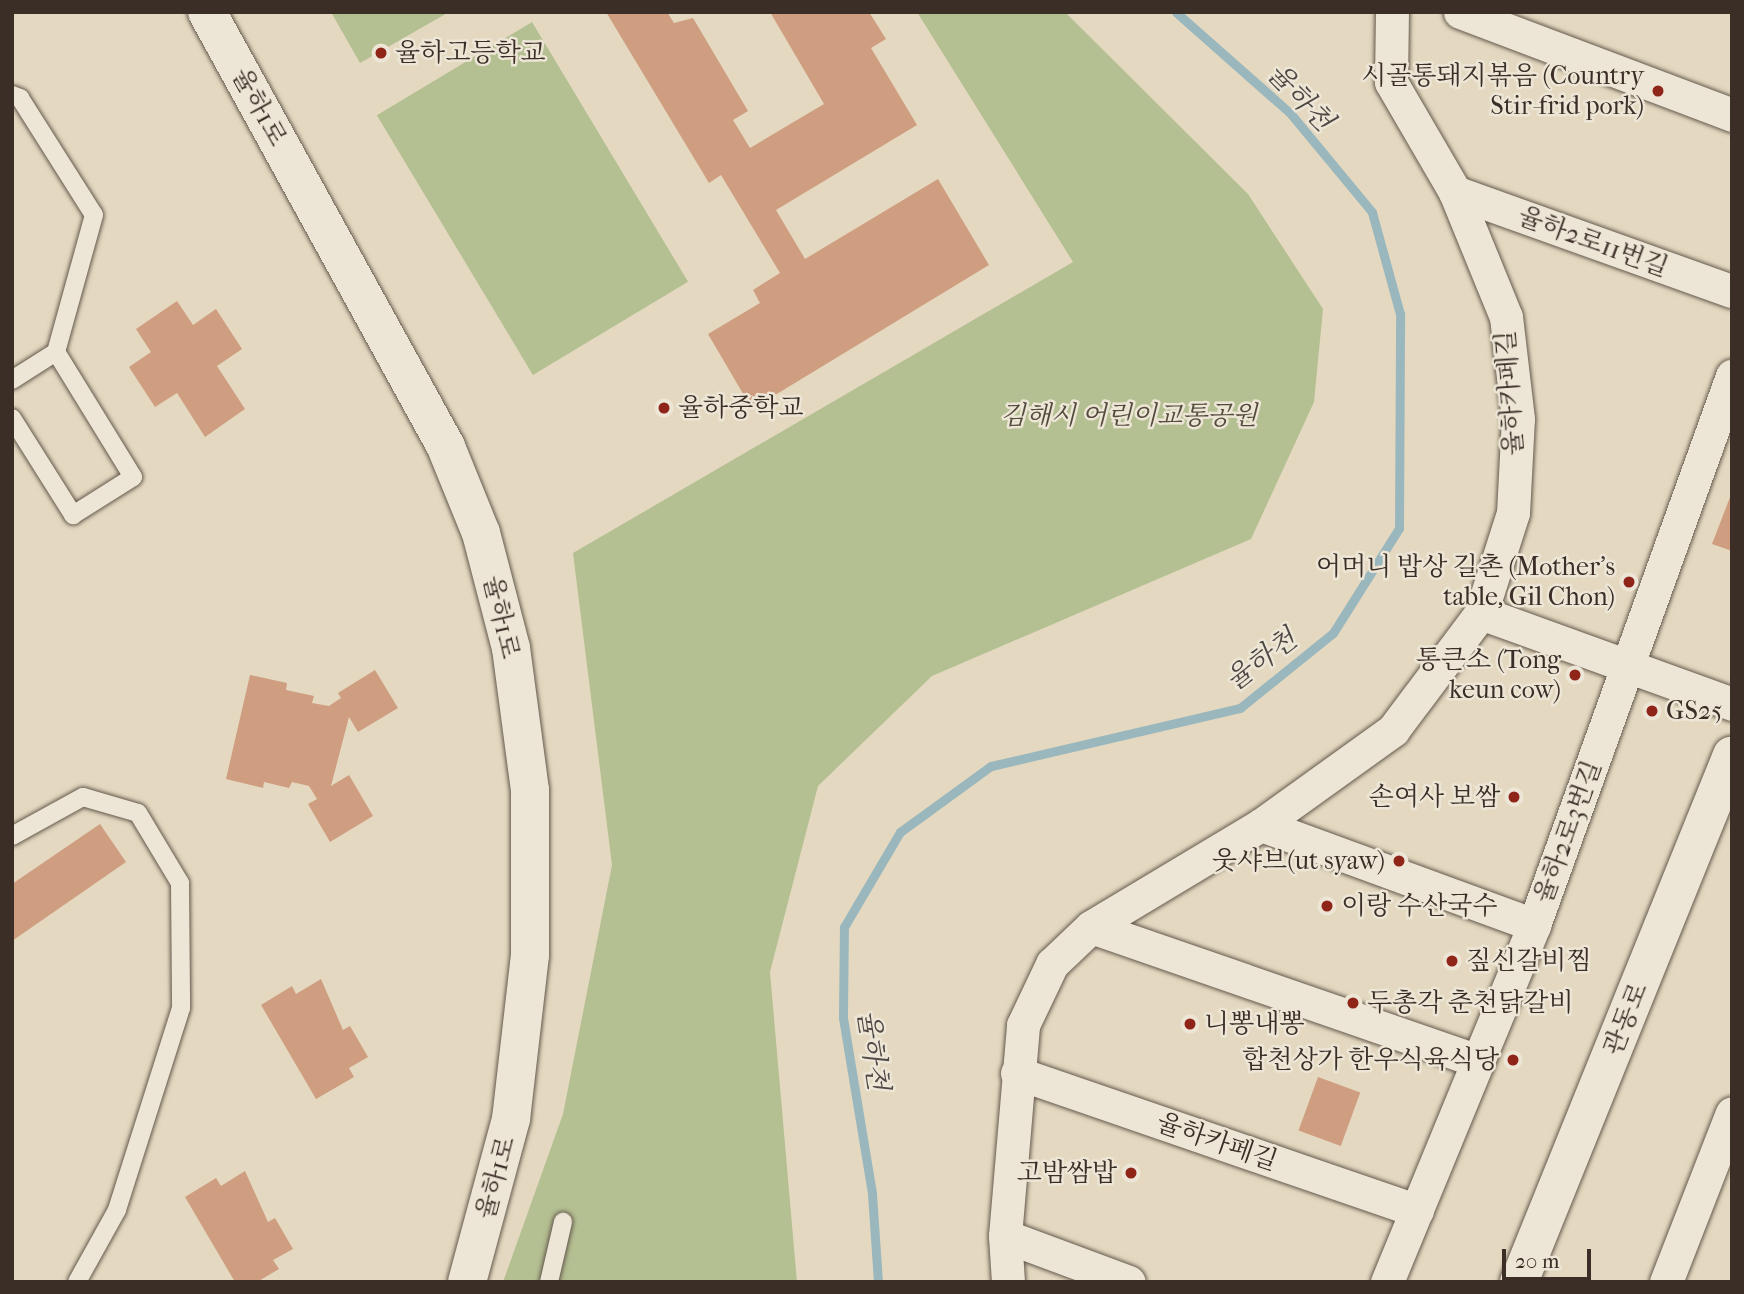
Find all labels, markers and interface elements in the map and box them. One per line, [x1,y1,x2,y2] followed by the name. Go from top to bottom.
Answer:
[395,37,546,69] place label: 율하고등학교
[373,45,389,61] marker: 율하고등학교
[1260,56,1340,138] water label: 율하천
[1361,60,1644,122] place label: 시골통돼지볶음 (Country Stir-frid pork)
[225,62,293,152] street label: 율하1로
[1650,83,1666,99] marker: 시골통돼지볶음 (Country Stir-frid pork)
[1514,200,1672,284] street label: 율하2로11번길
[1490,329,1530,457] street label: 율하카페길
[678,392,804,424] place label: 율하중학교
[656,400,672,416] marker: 율하중학교
[1001,400,1257,432] park label: 김해시 어린이교통공원
[1316,551,1615,612] place label: 어머니 밥상 길촌 (Mother's table, Gil Chon)
[476,572,526,662] street label: 율하1로
[1621,574,1637,590] marker: 어머니 밥상 길촌 (Mother's table, Gil Chon)
[1218,622,1304,698] water label: 율하천
[1416,644,1561,706] place label: 통큰소 (Tong keun cow)
[1567,667,1583,683] marker: 통큰소 (Tong keun cow)
[1666,695,1722,727] place label: GS25
[1644,703,1660,719] marker: GS25
[1528,756,1608,908] street label: 율하2로3번길
[1369,781,1500,813] place label: 손여사 보쌈
[1506,789,1522,805] marker: 손여사 보쌈
[1212,845,1385,877] place label: 웃샤브(ut syaw)
[1391,853,1407,869] marker: 웃샤브(ut syaw)
[1341,890,1497,922] place label: 이랑 수산국수
[1319,898,1335,914] marker: 이랑 수산국수
[1466,945,1592,977] place label: 짚신갈비찜
[1444,953,1460,969] marker: 짚신갈비찜
[1597,978,1655,1060] street label: 관동로
[1367,987,1574,1019] place label: 두총각 춘천닭갈비
[1345,995,1361,1011] marker: 두총각 춘천닭갈비
[851,1007,895,1093] water label: 율하천
[1204,1008,1304,1040] place label: 니뽕내뽕
[1182,1016,1198,1032] marker: 니뽕내뽕
[1242,1044,1499,1076] place label: 합천상가 한우식육식당
[1505,1052,1521,1068] marker: 합천상가 한우식육식당
[1153,1107,1281,1177] street label: 율하카페길
[470,1133,522,1223] street label: 율하1로
[1017,1157,1117,1189] place label: 고밤쌈밥
[1123,1165,1139,1181] marker: 고밤쌈밥
[1506,1234,1595,1278] scale bar
[1515,1249,1559,1273] text: 20 m

